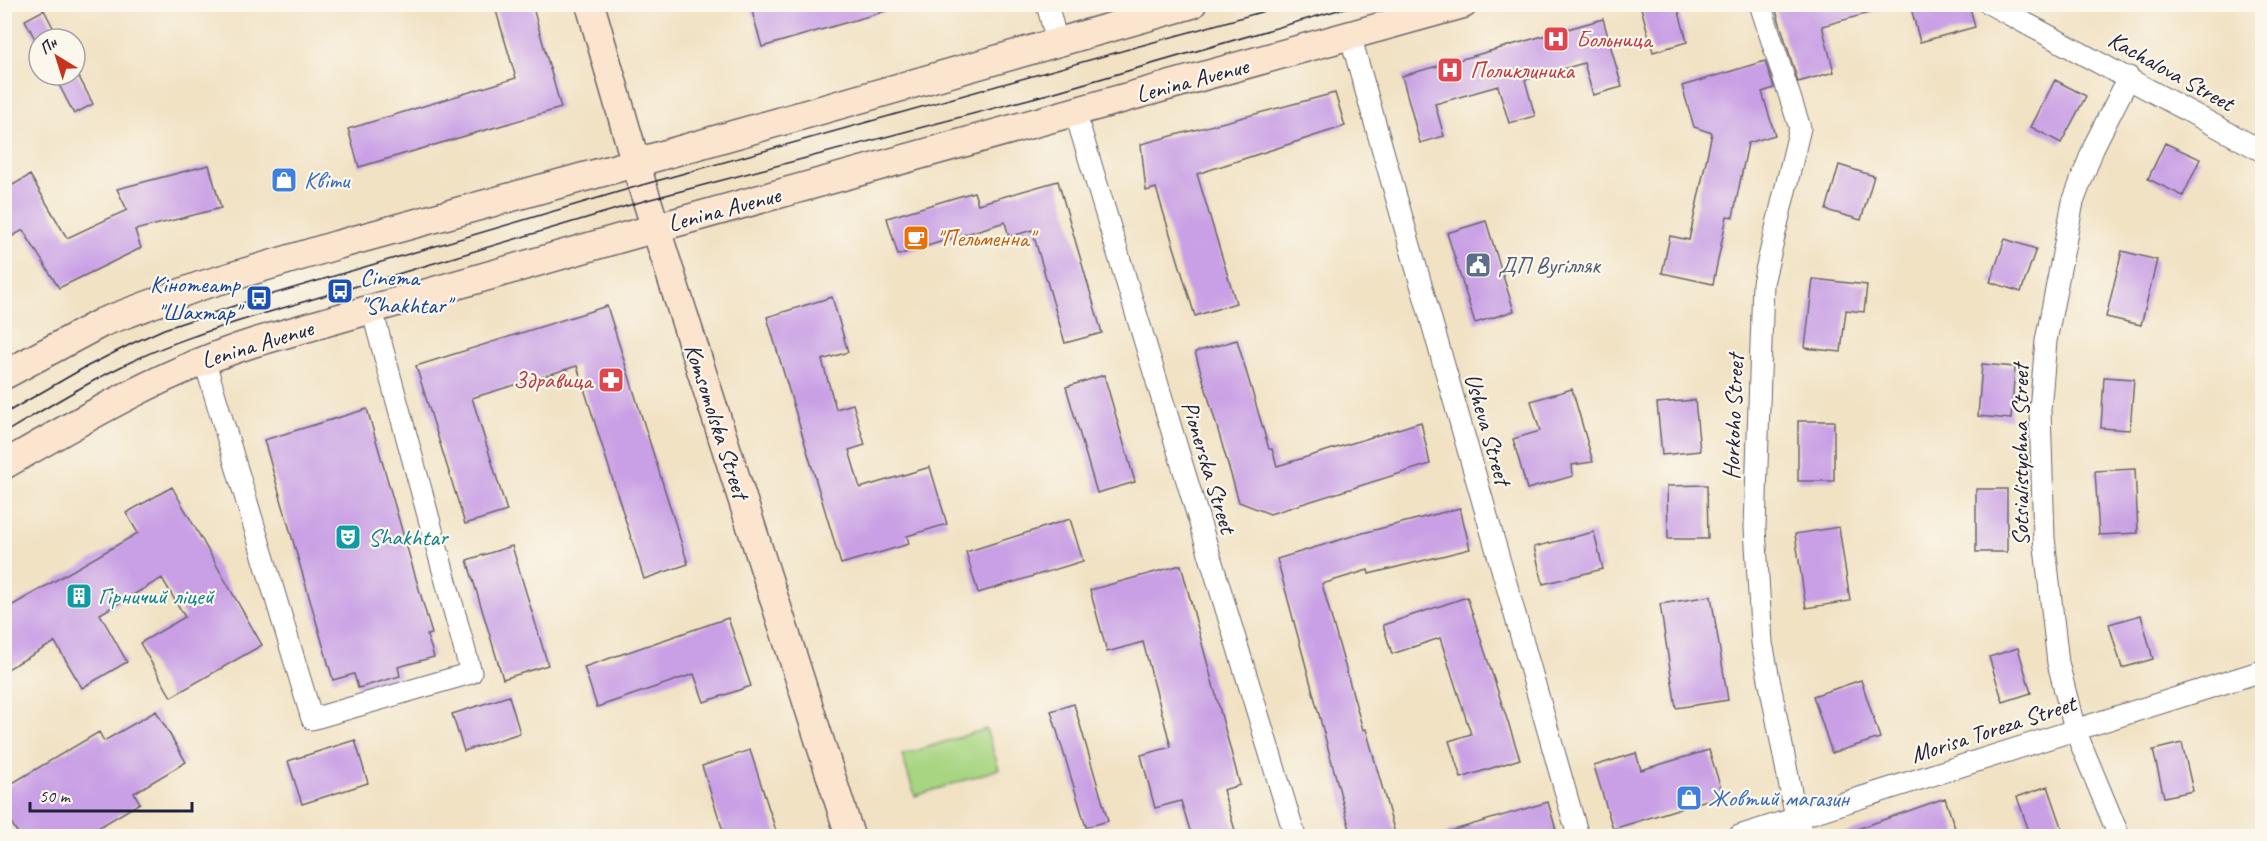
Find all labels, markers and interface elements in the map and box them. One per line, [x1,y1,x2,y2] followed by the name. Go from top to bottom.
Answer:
[1541,24,1571,54] hospital icon: Больница
[1576,24,1654,54] place label: Больница
[2103,24,2241,119] street label: Kachalova Street
[27,27,87,87] north arrow
[36,32,62,59] text: Пн
[1133,50,1254,109] street label: Lenina Avenue
[1435,55,1465,85] hospital icon: Поликлиника
[1470,55,1575,85] place label: Поликлиника
[269,165,299,195] shop icon: Квіти
[304,165,351,195] place label: Квіти
[665,179,786,238] street label: Lenina Avenue
[901,223,931,253] cafe icon: "Пельменна"
[936,223,1039,253] place label: "Пельменна"
[1463,250,1493,280] public building icon: ДП Вугілляк
[1498,250,1602,280] place label: ДП Вугілляк
[360,262,456,320] place label: Cinema "Shakhtar"
[150,269,245,327] place label: Кінотеатр "Шахтар"
[325,276,355,306] bus stop icon: Cinema "Shakhtar"
[244,283,274,313] bus stop icon: Кінотеатр "Шахтар"
[198,312,318,375] street label: Lenina Avenue
[678,340,757,505] street label: Komsomolska Street
[1716,351,1750,480] street label: Horkoho Street
[2005,361,2035,546] street label: Sotsialistychna Street
[513,365,594,395] place label: Здравица
[596,365,626,395] pharmacy icon: Здравица
[1458,370,1519,491] street label: Usheva Street
[1175,397,1244,539] street label: Pionerska Street
[333,522,363,552] theatre icon: Shakhtar
[368,522,450,552] place label: Shakhtar
[64,581,94,611] building icon: Гірничий ліцей
[98,581,216,611] place label: Гірничий ліцей
[1907,688,2081,770] street label: Morisa Toreza Street
[30,775,192,813] scale bar
[1674,783,1704,813] shop icon: Жовтий магазин
[1708,783,1851,813] place label: Жовтий магазин
[39,785,72,807] text: 50 m

